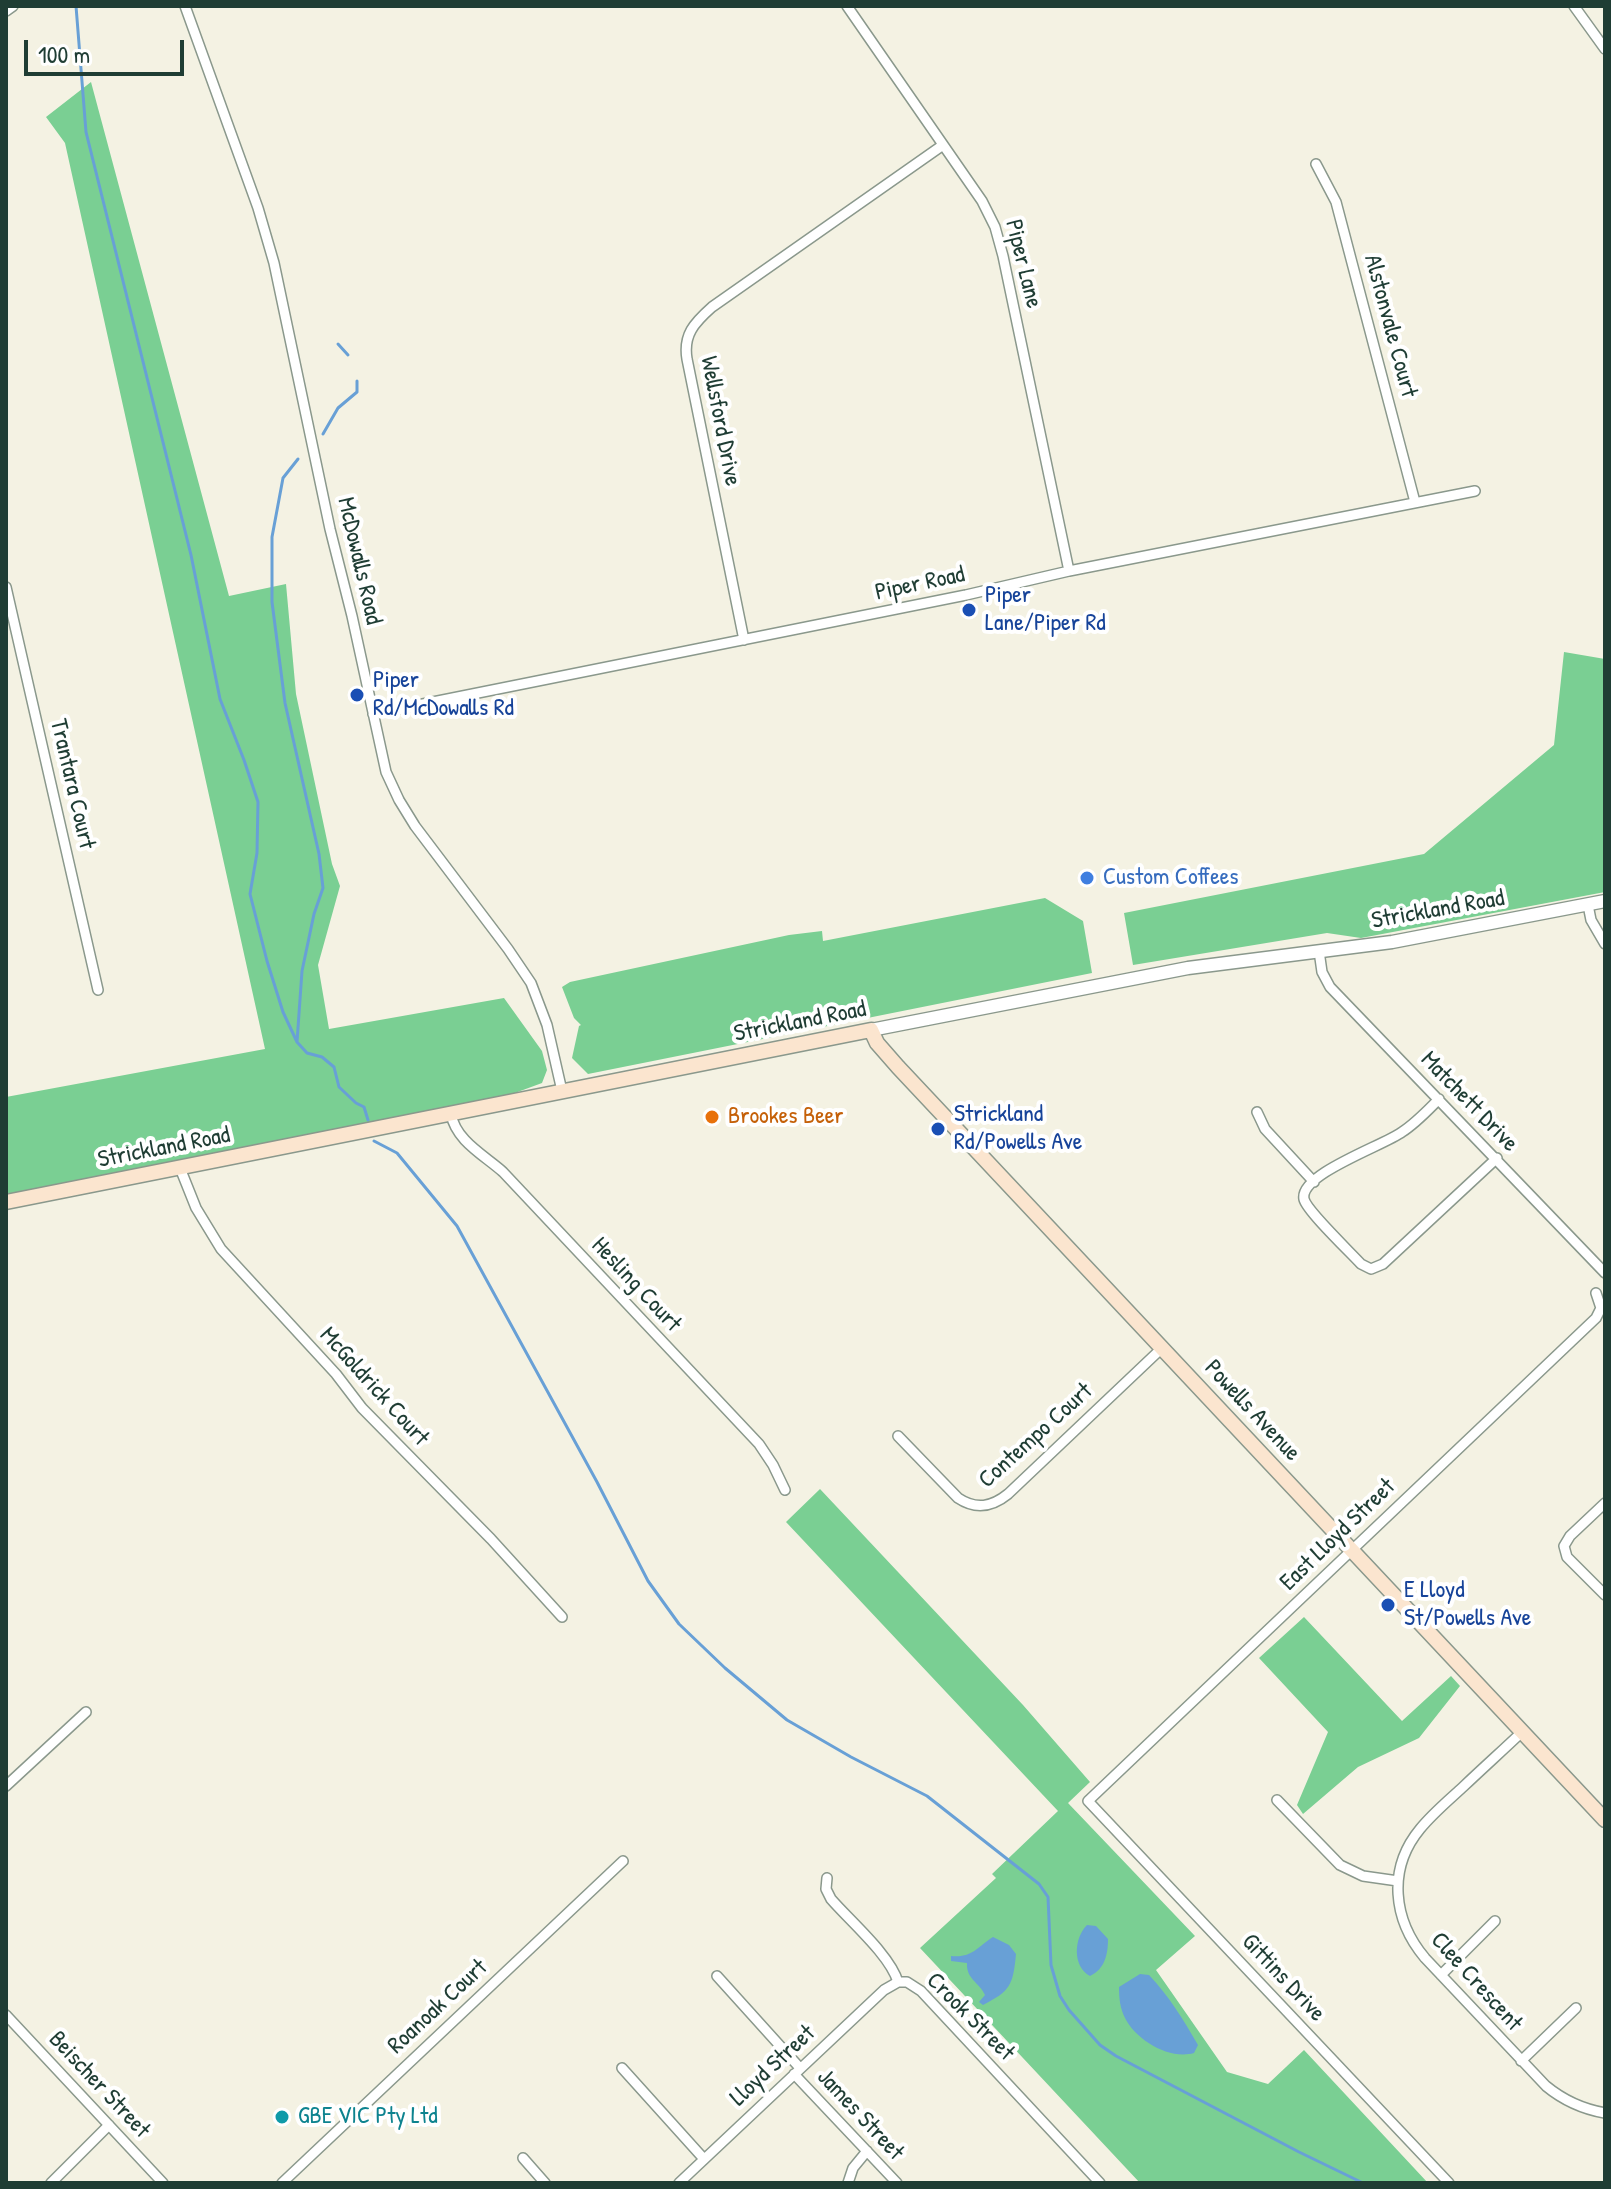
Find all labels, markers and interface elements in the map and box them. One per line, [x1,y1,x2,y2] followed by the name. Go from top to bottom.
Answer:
[28,24,188,74] scale bar
[38,38,90,70] text: 100 m
[998,217,1048,311] street label: Piper Lane
[1357,252,1423,400] street label: Alstonvale Court
[693,354,747,488] street label: Wellsford Drive
[330,495,388,627] street label: McDowalls Road
[873,560,967,608] street label: Piper Road
[985,582,1106,638] place label: Piper Lane/Piper Rd
[960,601,978,619] marker: Piper Lane/Piper Rd
[373,667,514,723] place label: Piper Rd/McDowalls Rd
[348,686,366,704] marker: Piper Rd/McDowalls Rd
[43,716,101,852] street label: Trantara Court
[1103,864,1239,892] place label: Custom Coffees
[1078,869,1096,887] marker: Custom Coffees
[1370,884,1506,936] street label: Strickland Road
[731,995,869,1049] street label: Strickland Road
[1414,1046,1524,1158] street label: Matchett Drive
[954,1101,1082,1157] place label: Strickland Rd/Powells Ave
[728,1103,844,1131] place label: Brookes Beer
[703,1108,721,1126] marker: Brookes Beer
[929,1120,947,1138] marker: Strickland Rd/Powells Ave
[95,1121,233,1175] street label: Strickland Road
[585,1232,687,1338] street label: Hesling Court
[313,1322,435,1452] street label: McGoldrick Court
[1198,1354,1306,1468] street label: Powells Avenue
[973,1377,1099,1495] street label: Contempo Court
[1274,1473,1402,1597] street label: East Lloyd Street
[1404,1577,1531,1633] place label: E Lloyd St/Powells Ave
[1379,1596,1397,1614] marker: E Lloyd St/Powells Ave
[1424,1927,1528,2037] street label: Clee Crescent
[1235,1928,1331,2028] street label: Gittins Drive
[382,1954,494,2060] street label: Roanoak Court
[920,1967,1020,2067] street label: Crook Street
[724,2019,822,2113] street label: Lloyd Street
[42,2025,156,2145] street label: Beischer Street
[810,2063,910,2167] street label: James Street
[298,2103,438,2131] place label: GBE VIC Pty Ltd
[273,2108,291,2126] marker: GBE VIC Pty Ltd

